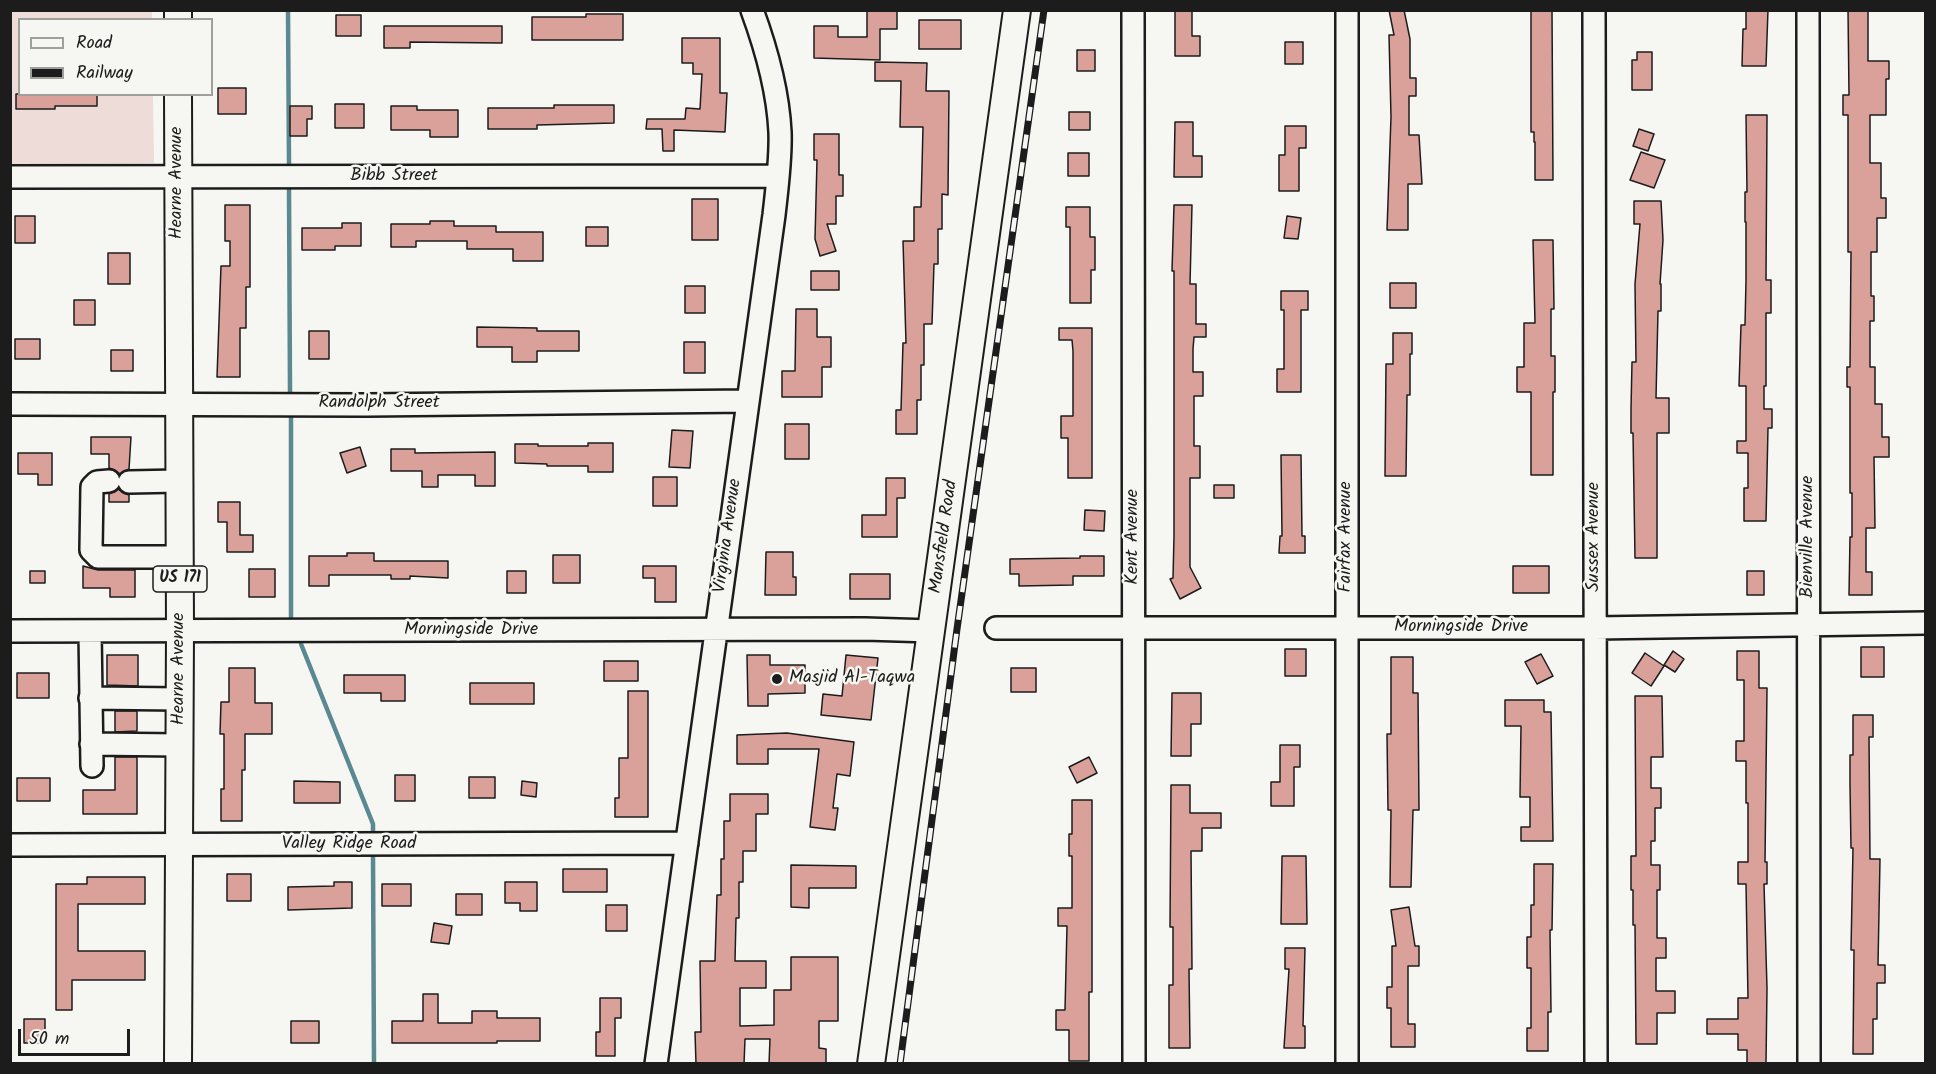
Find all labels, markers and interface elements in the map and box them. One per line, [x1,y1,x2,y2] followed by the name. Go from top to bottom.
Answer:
[18,18,213,96] legend
[76,29,112,58] text: Road
[76,59,133,88] text: Railway
[167,127,189,239] street label: Hearne Avenue
[350,166,438,188] street label: Bibb Street
[318,393,440,415] street label: Randolph Street
[1798,476,1820,598] street label: Bienville Avenue
[710,477,748,595] street label: Virginia Avenue
[926,479,964,595] street label: Mansfield Road
[1336,481,1358,593] street label: Fairfax Avenue
[1584,482,1606,592] street label: Sussex Avenue
[1123,489,1145,585] street label: Kent Avenue
[153,566,207,592] road number: US 171
[169,613,191,725] street label: Hearne Avenue
[1394,617,1528,639] street label: Morningside Drive
[404,620,538,642] street label: Morningside Drive
[789,668,915,690] place label: Masjid Al-Taqwa
[770,672,784,686] marker: Masjid Al-Taqwa
[282,834,416,856] street label: Valley Ridge Road
[21,1017,134,1055] scale bar
[29,1025,69,1054] text: 50 m

